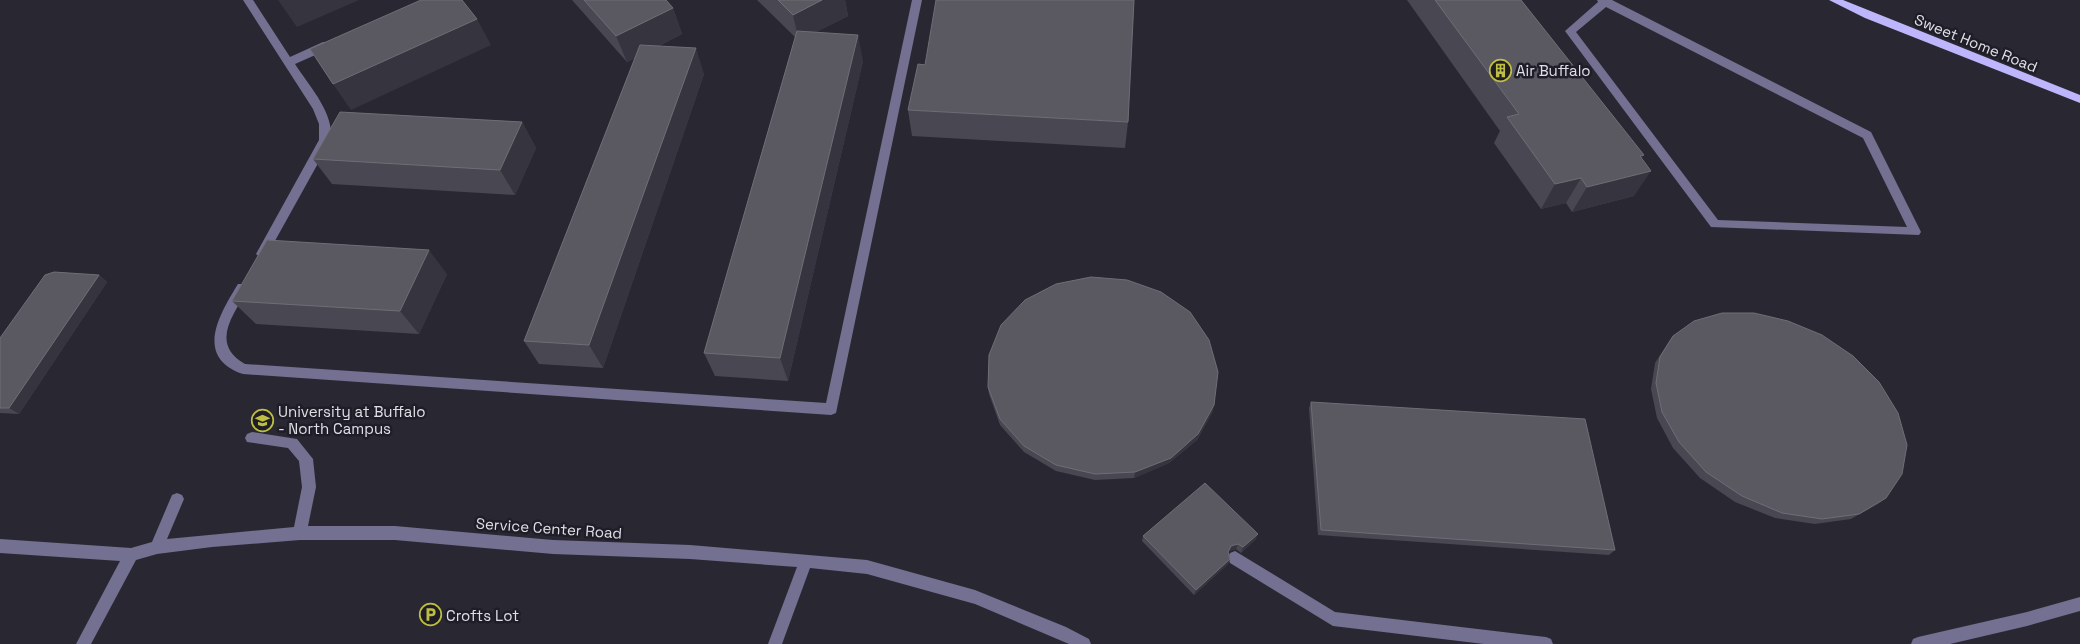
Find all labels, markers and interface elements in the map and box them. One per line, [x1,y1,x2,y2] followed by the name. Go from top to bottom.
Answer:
[1912,10,2040,76] street label: Sweet Home Road
[1488,58,1512,82] building icon: Air Buffalo
[1516,61,1591,80] place label: Air Buffalo
[278,402,425,438] place label: University at Buffalo - North Campus
[250,408,274,432] school or university icon: University at Buffalo - North Campus
[475,513,623,543] street label: Service Center Road
[418,603,442,627] parking icon: Crofts Lot
[446,606,519,625] place label: Crofts Lot

